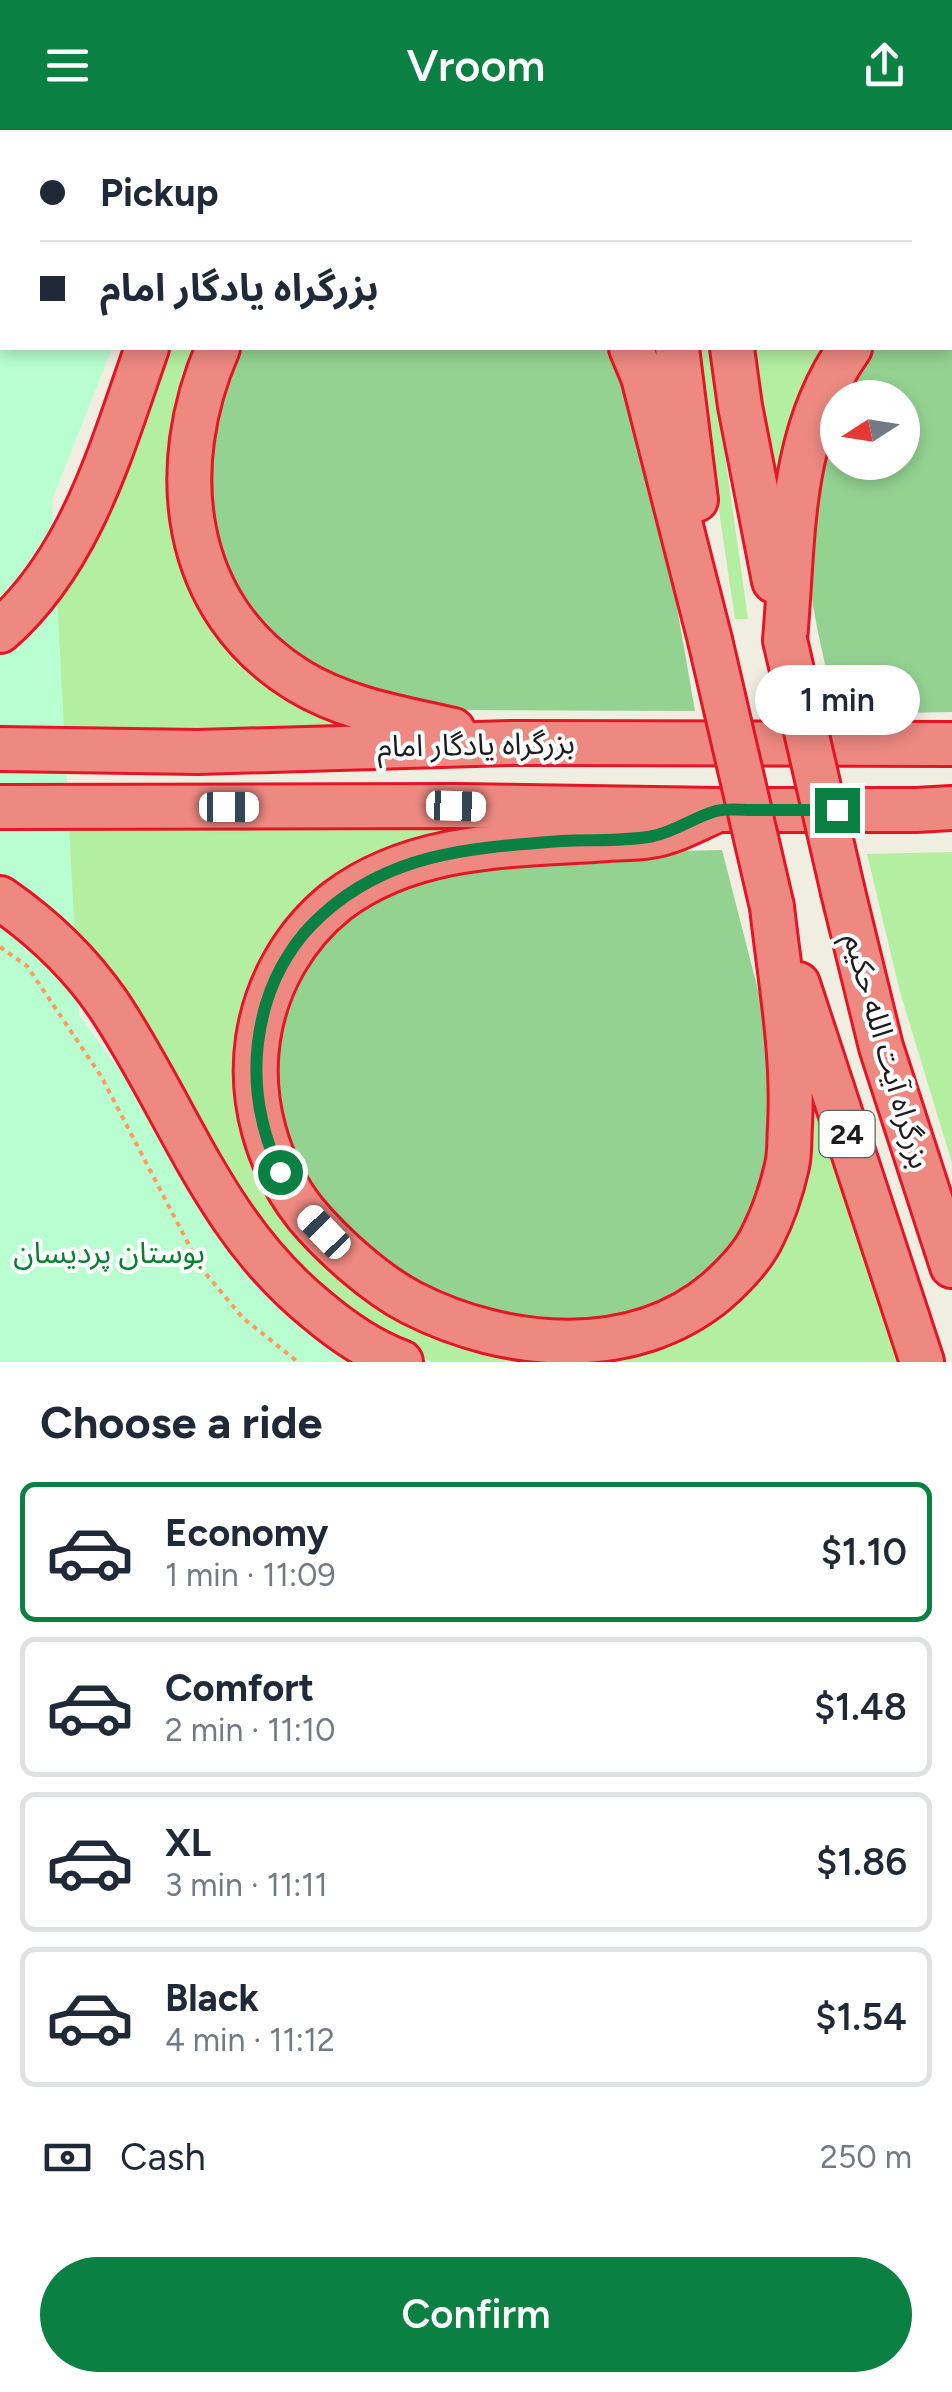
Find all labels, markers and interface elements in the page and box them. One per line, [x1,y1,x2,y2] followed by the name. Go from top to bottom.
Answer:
[40,38,95,93] icon: menu
[407,38,545,92] text: Vroom
[857,38,912,93] icon: share
[100,170,218,216] text: Pickup
[100,265,379,311] text: بزرگراه یادگار امام
[820,380,920,480] north arrow
[820,380,920,480] map controls
[754,665,920,735] callout: 1 min
[800,681,875,719] text: 1 min
[377,724,575,769] street label: بزرگراه یادگار امام
[815,788,860,833] route end
[425,790,487,822] car
[199,792,259,822] car
[831,929,939,1174] street label: بزرگراه آیت الله حکیم
[820,1111,874,1157] road number: 24
[258,1150,303,1195] route start
[292,1200,356,1264] car
[13,1234,205,1272] park label: بوستان پردیسان
[40,1395,322,1449] text: Choose a ride
[45,1507,135,1597] icon: car
[165,1510,328,1556] text: Economy
[821,1529,907,1575] text: $1.10
[165,1556,336,1594] text: 1 min · 11:09
[45,1662,135,1752] icon: car
[165,1665,314,1711] text: Comfort
[814,1684,907,1730] text: $1.48
[165,1711,336,1749] text: 2 min · 11:10
[45,1817,135,1907] icon: car
[165,1820,211,1866] text: XL
[816,1839,907,1885] text: $1.86
[165,1866,328,1904] text: 3 min · 11:11
[45,1972,135,2062] icon: car
[165,1975,259,2021] text: Black
[815,1994,907,2040] text: $1.54
[165,2021,335,2059] text: 4 min · 11:12
[40,2130,95,2185] icon: cash
[120,2134,206,2180] text: Cash
[820,2138,912,2176] text: 250 m
[40,2257,912,2372] button: Confirm

